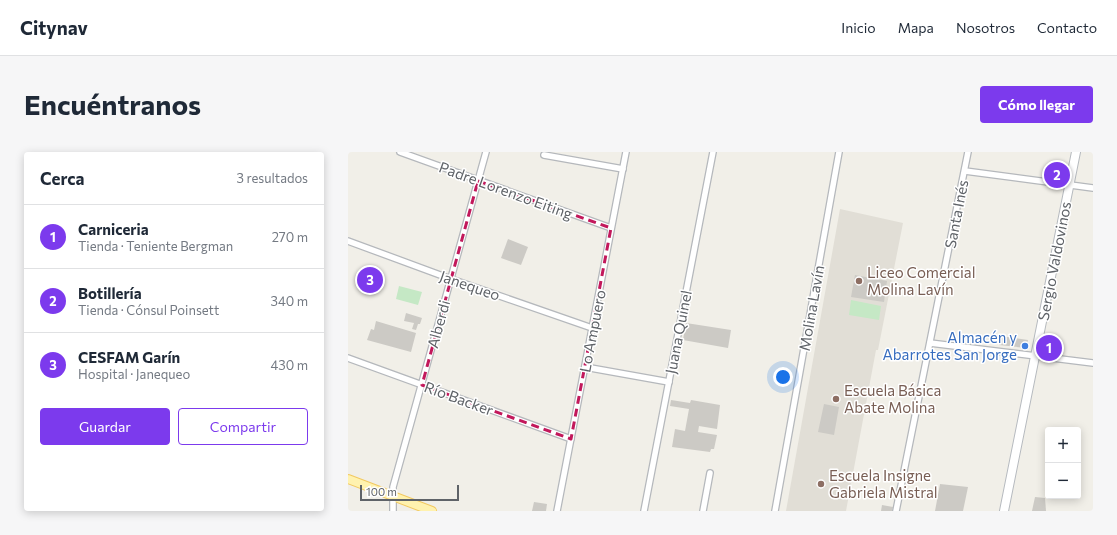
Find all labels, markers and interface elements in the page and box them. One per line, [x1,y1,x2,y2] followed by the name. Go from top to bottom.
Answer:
[20,16,88,39] text: Citynav
[841,19,876,36] text: Inicio
[898,19,934,36] text: Mapa
[956,19,1015,36] text: Nosotros
[1037,19,1097,36] text: Contacto
[980,86,1093,123] button: Cómo llegar
[24,87,201,121] text: Encuéntranos
[437,157,575,223] street label: Padre Lorenzo Eiting
[1044,160,1070,190] pin: 2
[40,168,85,189] text: Cerca
[237,170,308,186] text: 3 resultados
[941,178,972,250] street label: Santa Inés
[1034,200,1074,322] street label: Sergio Valdovinos
[78,220,149,238] text: Carniceria
[50,229,56,245] text: 1
[272,229,308,245] text: 270 m
[78,238,233,254] text: Tienda · Teniente Bergman
[867,263,976,298] place label: Liceo Comercial Molina Lavín
[795,264,827,352] street label: Molina Lavín
[357,265,383,295] pin: 3
[437,266,503,304] street label: Janequeo
[854,276,864,286] marker: Liceo Comercial Molina Lavín
[78,284,142,302] text: Botillería
[575,288,609,374] street label: Lo Ampuero
[661,289,695,375] street label: Juana Quinel
[49,293,57,309] text: 2
[270,293,308,309] text: 340 m
[423,298,453,350] street label: Alberdi
[78,302,219,318] text: Tienda · Cónsul Poinsett
[882,328,1017,363] place label: Almacén y Abarrotes San Jorge
[1036,333,1062,363] pin: 1
[1020,341,1030,351] marker: Almacén y Abarrotes San Jorge
[78,348,180,366] text: CESFAM Garín
[49,357,57,373] text: 3
[270,357,308,373] text: 430 m
[78,366,190,382] text: Hospital · Janequeo
[773,367,793,387] your location
[422,377,496,419] street label: Río Backer
[844,381,941,416] place label: Escuela Básica Abate Molina
[831,394,841,404] marker: Escuela Básica Abate Molina
[40,408,170,445] button: Guardar
[178,408,308,445] button: Compartir
[1045,427,1081,499] map controls
[1045,427,1081,463] button: +
[1045,463,1081,499] button: −
[829,466,938,501] place label: Escuela Insigne Gabriela Mistral
[816,479,826,489] marker: Escuela Insigne Gabriela Mistral
[360,483,459,502] scale bar
[366,485,397,498] text: 100 m

